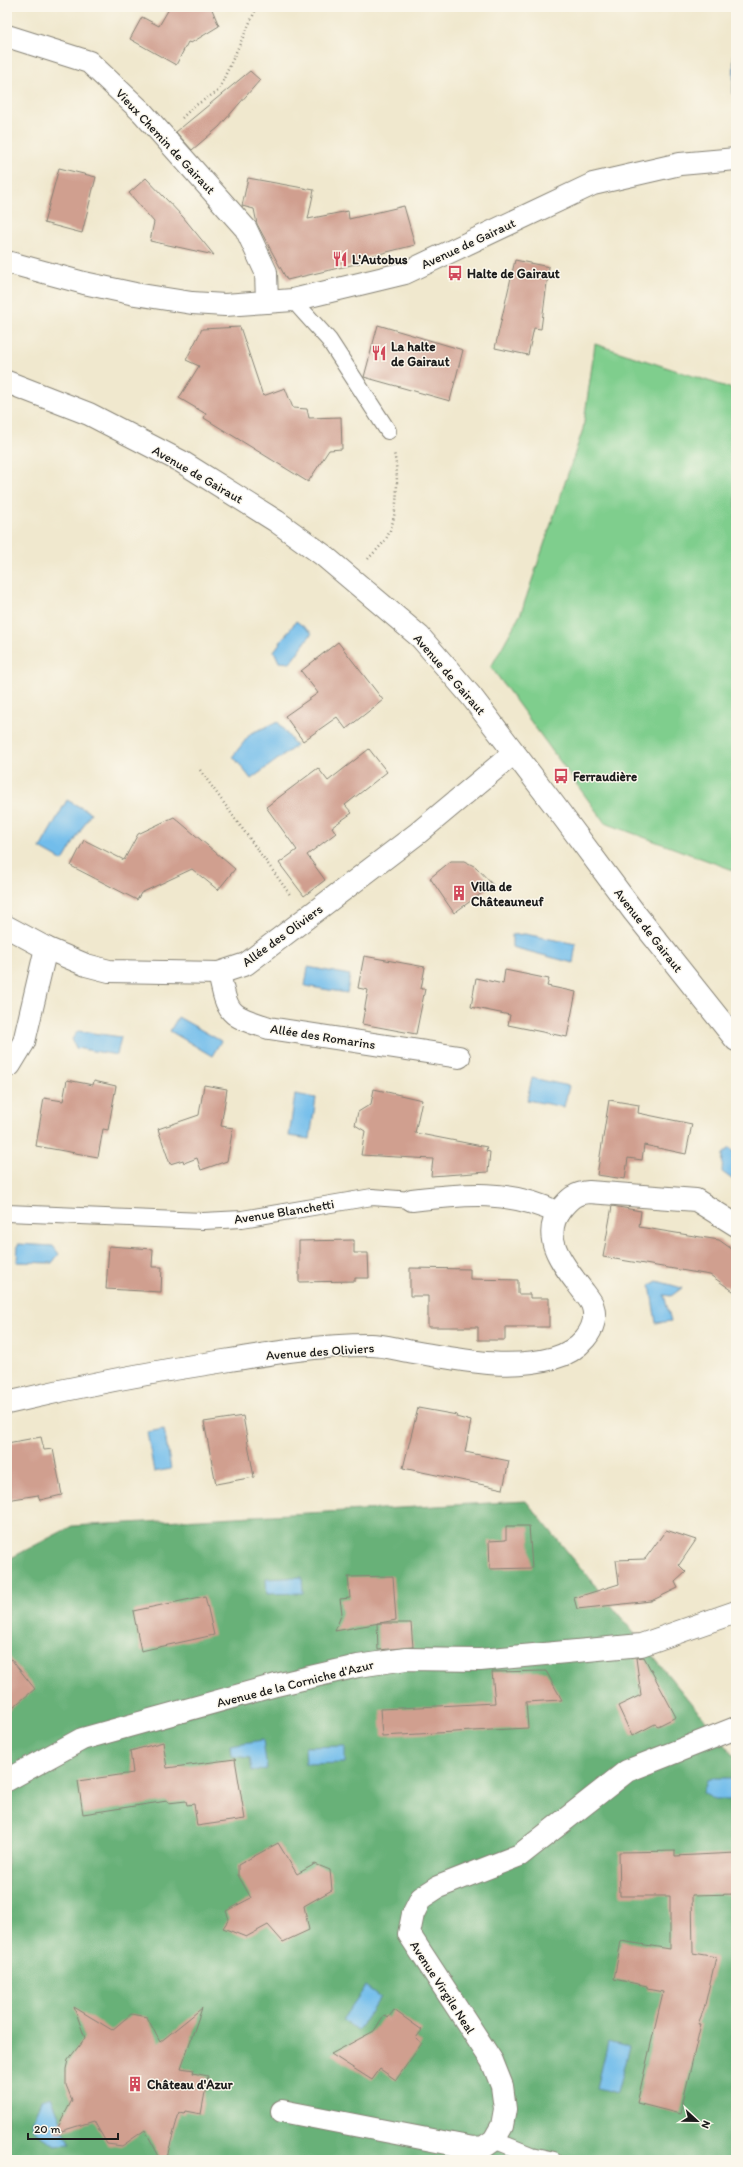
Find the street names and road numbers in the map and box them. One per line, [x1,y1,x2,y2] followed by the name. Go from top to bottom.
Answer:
[113,86,218,197] street label: Vieux Chemin de Gairaut
[419,215,518,272] street label: Avenue de Gairaut
[150,442,246,507] street label: Avenue de Gairaut
[410,631,489,718] street label: Avenue de Gairaut
[611,885,686,975] street label: Avenue de Gairaut
[239,901,326,970] street label: Allée des Oliviers
[269,1021,377,1052] street label: Allée des Romarins
[233,1196,335,1227] street label: Avenue Blanchetti
[265,1340,375,1363] street label: Avenue des Oliviers
[215,1657,375,1710] street label: Avenue de la Corniche d'Azur
[407,1938,478,2037] street label: Avenue Virgile Neal

